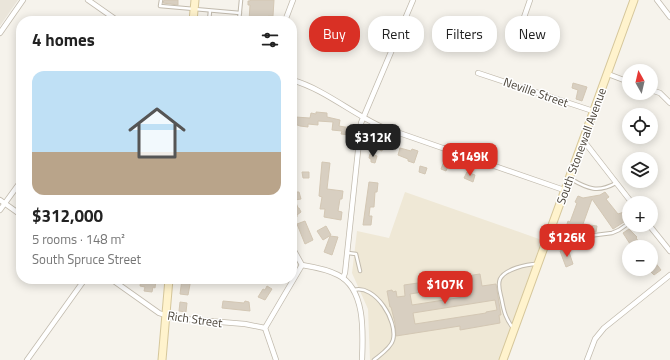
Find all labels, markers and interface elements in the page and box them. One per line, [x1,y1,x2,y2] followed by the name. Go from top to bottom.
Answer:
[309,16,360,52] chip: Buy
[368,16,424,52] chip: Rent
[432,16,497,52] chip: Filters
[505,16,560,52] chip: New
[32,27,95,53] text: 4 homes
[259,29,281,51] icon: filters
[622,64,658,100] north arrow
[622,64,658,276] map controls
[501,72,572,112] street label: Neville Street
[551,85,611,207] street label: South Stonewall Avenue
[121,97,193,169] icon: home
[622,108,658,144] button: locate
[345,124,401,158] pin: $312K
[355,127,391,147] text: $312K
[442,143,498,177] pin: $149K
[452,146,488,166] text: $149K
[622,152,658,188] button: layers
[622,196,658,232] button: +
[32,203,103,229] text: $312,000
[539,224,595,258] pin: $126K
[549,227,585,247] text: $126K
[32,229,125,249] text: 5 rooms · 148 m²
[622,240,658,276] button: −
[32,249,141,269] text: South Spruce Street
[417,271,473,305] pin: $107K
[427,274,463,294] text: $107K
[166,306,224,332] street label: Rich Street

